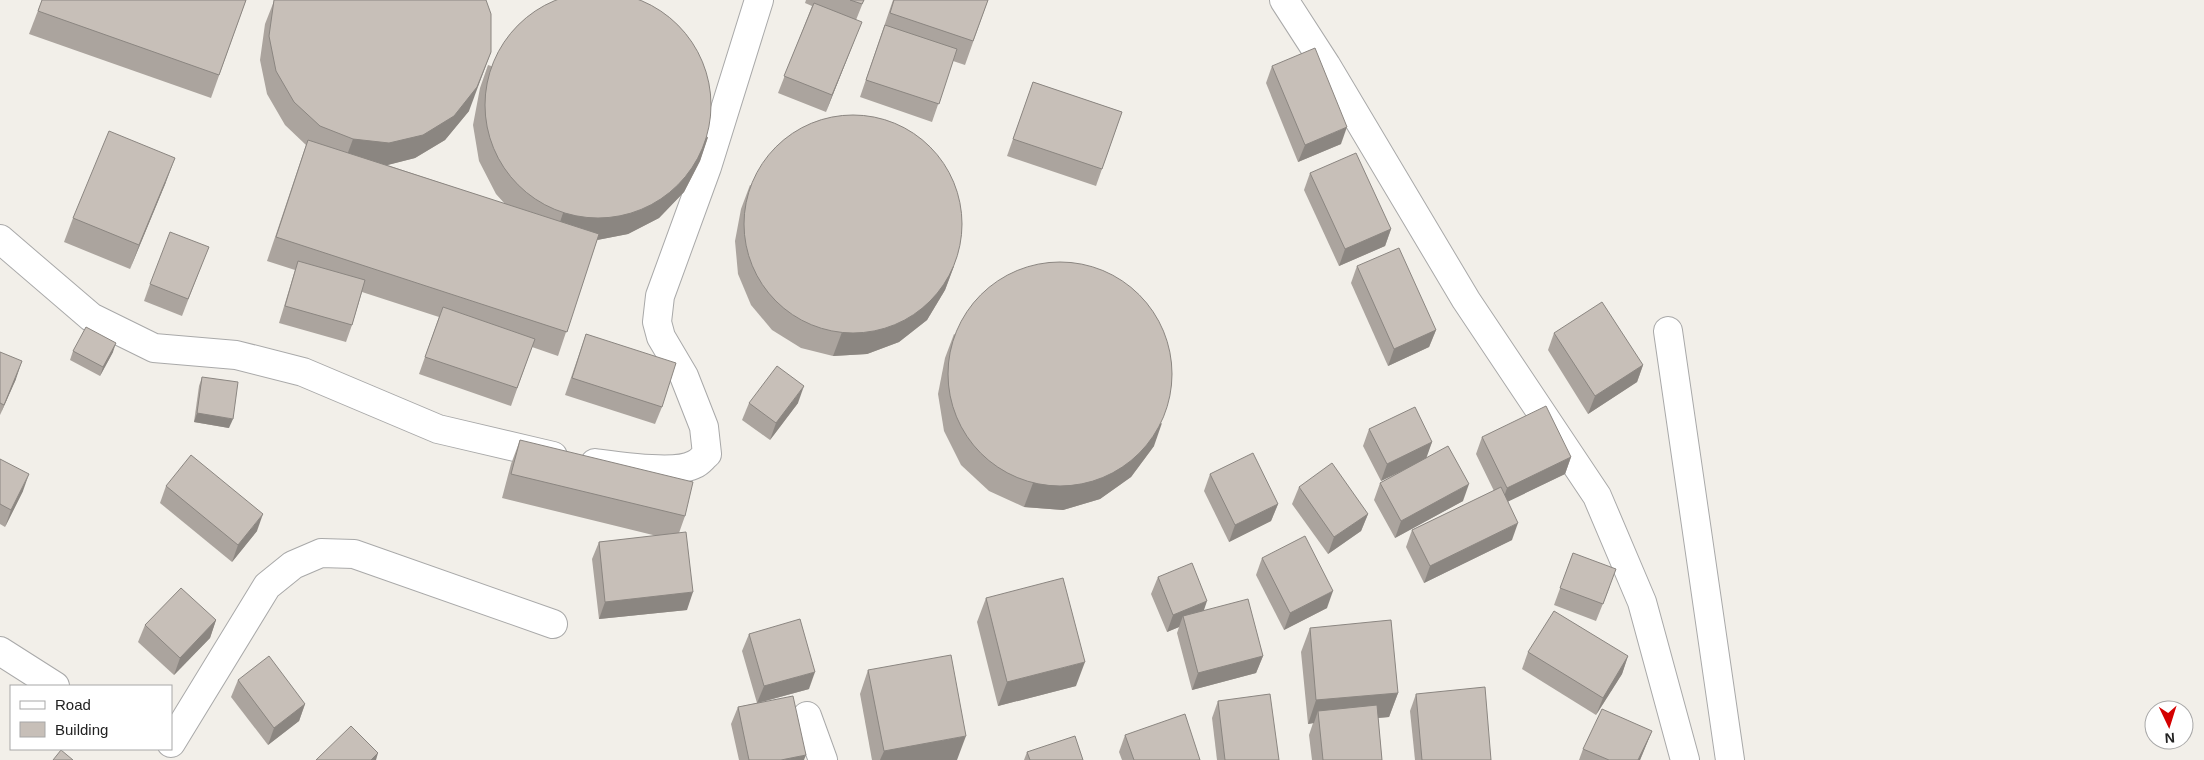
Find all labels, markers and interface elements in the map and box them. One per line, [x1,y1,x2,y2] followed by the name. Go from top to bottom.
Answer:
[10,685,172,750] legend
[55,696,91,713] text: Road
[2144,700,2194,750] north arrow
[55,721,108,738] text: Building
[2164,730,2176,746] text: N

